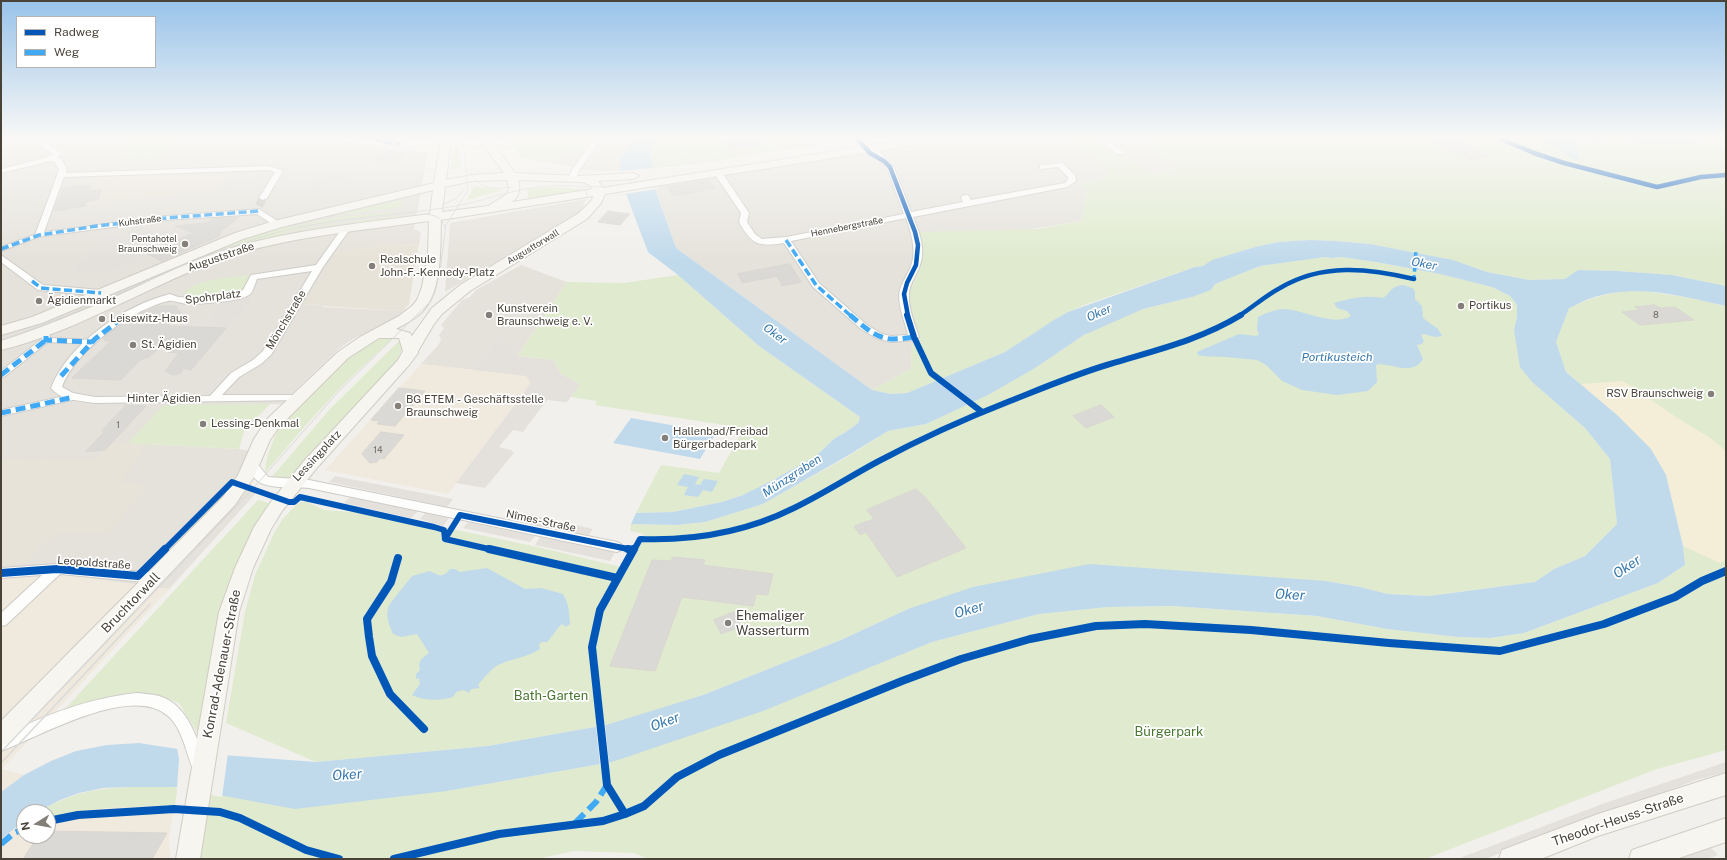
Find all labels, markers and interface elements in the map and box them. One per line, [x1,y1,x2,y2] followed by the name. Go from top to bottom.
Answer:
[16,16,156,68] legend
[54,25,99,39] text: Radweg
[54,45,79,59] text: Weg
[118,213,162,229] street label: Kuhstraße
[810,215,884,239] street label: Hennebergstraße
[505,227,561,267] street label: Augusttorwall
[118,234,177,255] place label: Pentahotel Braunschweig
[180,239,190,249] marker: Pentahotel Braunschweig
[186,239,256,275] street label: Auguststraße
[380,253,494,279] place label: Realschule John-F.-Kennedy-Platz
[1410,254,1438,274] water label: Oker
[367,261,377,271] marker: Realschule John-F.-Kennedy-Platz
[184,287,242,307] street label: Spohrplatz
[263,288,309,352] street label: Mönchstraße
[47,294,116,308] place label: Ägidienmarkt
[34,296,44,306] marker: Ägidienmarkt
[1469,299,1511,313] place label: Portikus
[1084,301,1114,325] water label: Oker
[1456,301,1466,311] marker: Portikus
[497,302,593,328] place label: Kunstverein Braunschweig e. V.
[484,310,494,320] marker: Kunstverein Braunschweig e. V.
[1653,310,1659,320] house number: 8
[110,312,188,326] place label: Leisewitz-Haus
[97,314,107,324] marker: Leisewitz-Haus
[760,321,790,347] water label: Oker
[141,338,197,352] place label: St. Ägidien
[128,340,138,350] marker: St. Ägidien
[1301,350,1373,364] water label: Portikusteich
[1606,387,1703,401] place label: RSV Braunschweig
[1706,389,1716,399] marker: RSV Braunschweig
[127,392,201,406] street label: Hinter Ägidien
[406,393,544,419] place label: BG ETEM - Geschäftsstelle Braunschweig
[393,401,403,411] marker: BG ETEM - Geschäftsstelle Braunschweig
[211,417,299,431] place label: Lessing-Denkmal
[198,419,208,429] marker: Lessing-Denkmal
[116,420,120,430] house number: 1
[673,425,768,451] place label: Hallenbad/Freibad Bürgerbadepark
[290,428,344,484] street label: Lessingplatz
[660,433,670,443] marker: Hallenbad/Freibad Bürgerbadepark
[373,445,383,455] house number: 14
[760,452,824,500] water label: Münzgraben
[505,507,577,535] street label: Nîmes-Straße
[1610,552,1644,582] water label: Oker
[57,554,131,572] street label: Leopoldstraße
[98,570,164,636] street label: Bruchtorwall
[1275,586,1305,604] water label: Oker
[200,588,244,740] street label: Konrad-Adenauer-Straße
[952,598,986,622] water label: Oker
[736,608,809,639] place label: Ehemaliger Wasserturm
[723,618,733,628] marker: Ehemaliger Wasserturm
[514,688,588,704] park label: Bath-Garten
[648,709,682,735] water label: Oker
[1135,724,1203,740] park label: Bürgerpark
[331,766,363,784] water label: Oker
[1550,790,1686,850] street label: Theodor-Heuss-Straße
[16,804,56,844] north arrow
[18,821,32,831] text: N

